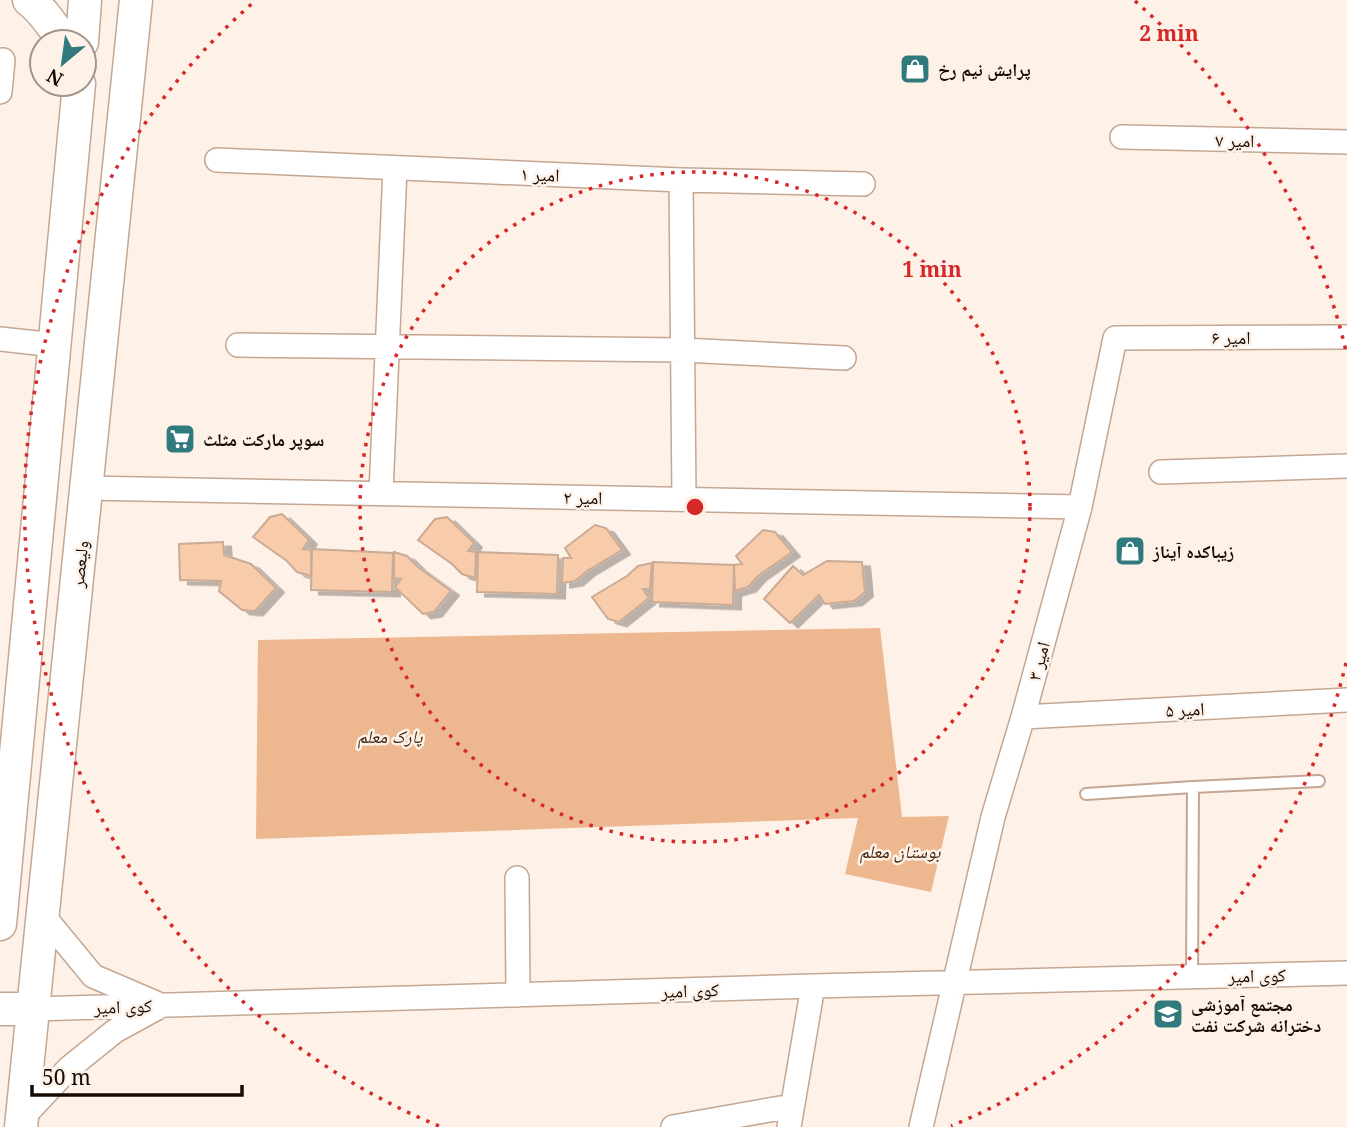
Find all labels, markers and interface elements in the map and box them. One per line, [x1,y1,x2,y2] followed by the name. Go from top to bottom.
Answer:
[1139,19,1199,47] text: 2 min
[28,28,98,98] north arrow
[898,52,932,86] shop icon: پرایش نیم رخ
[938,57,1031,82] place label: پرایش نیم رخ
[42,63,68,93] text: N
[1215,128,1255,152] street label: امیر ۷
[520,161,560,187] street label: امیر ۱
[902,255,962,283] text: 1 min
[1211,325,1251,349] street label: امیر ۶
[163,422,197,456] supermarket icon: سوپر مارکت مثلث
[203,427,324,451] place label: سوپر مارکت مثلث
[563,485,603,509] street label: امیر ۲
[683,495,707,519] centre of rings
[1113,534,1147,568] shop icon: زیباکده آیناز
[64,539,93,590] street label: ولیعصر
[1152,539,1234,563] place label: زیباکده آیناز
[1021,639,1055,683] street label: امیر ۳
[1165,696,1205,722] street label: امیر ۵
[358,724,423,749] park label: پارک معلم
[859,839,942,864] park label: بوستان معلم
[1227,962,1287,988] street label: کوی امیر
[660,977,720,1003] street label: کوی امیر
[1191,992,1322,1037] place label: مجتمع آموزشی دخترانه شرکت نفت
[93,993,153,1019] street label: کوی امیر
[1151,997,1185,1031] school or university icon: مجتمع آموزشی دخترانه شرکت نفت
[32,1054,242,1098] scale bar
[42,1063,91,1091] text: 50 m

